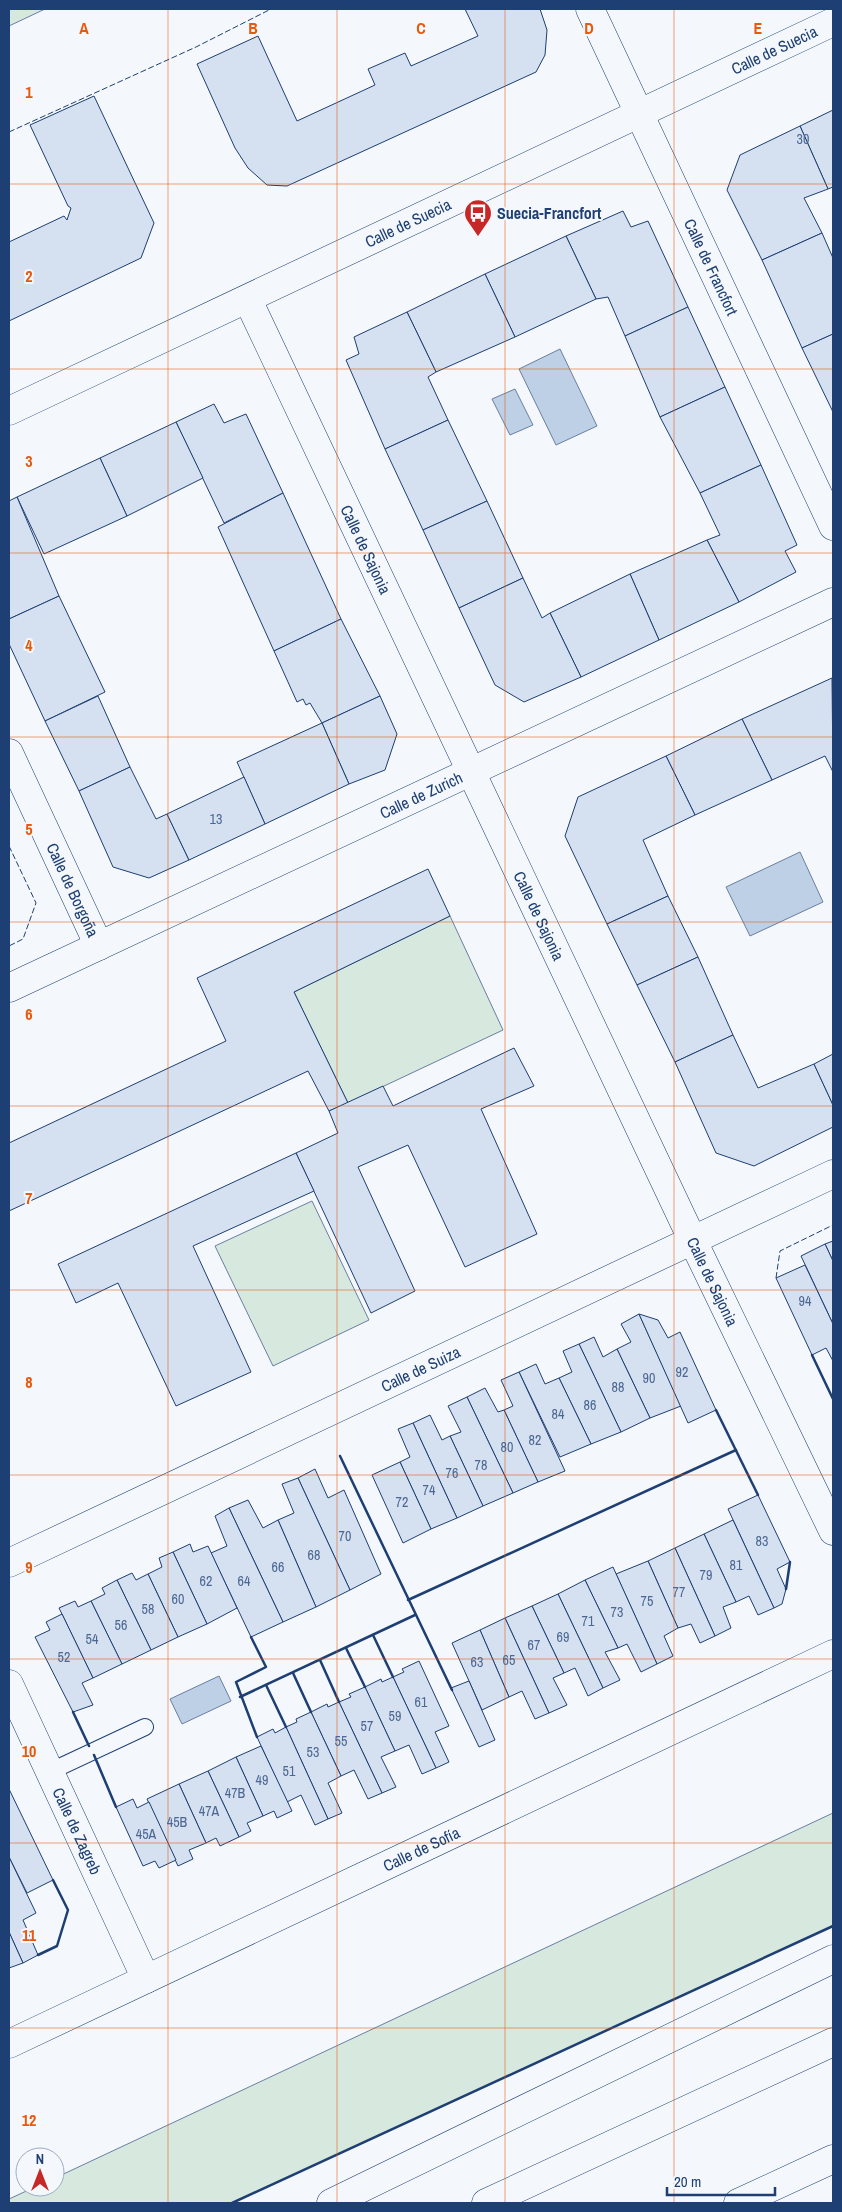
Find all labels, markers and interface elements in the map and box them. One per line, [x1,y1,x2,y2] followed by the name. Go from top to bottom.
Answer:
[79,17,89,39] text: A
[248,17,258,39] text: B
[416,17,426,39] text: C
[584,17,594,39] text: D
[754,17,763,39] text: E
[727,20,821,80] street label: Calle de Suecia
[25,81,33,103] text: 1
[797,130,809,148] house number: 30
[361,193,455,252] street label: Calle de Suecia
[463,198,493,237] bus stop icon: Suecia-Francfort
[497,202,602,224] place label: Suecia-Francfort
[679,215,744,319] street label: Calle de Francfort
[25,265,33,287] text: 2
[25,450,33,472] text: 3
[335,501,397,598] street label: Calle de Sajonia
[25,634,33,656] text: 4
[376,766,466,824] street label: Calle de Zurich
[210,810,222,828] house number: 13
[25,818,33,840] text: 5
[41,839,105,941] street label: Calle de Borgoña
[509,867,570,965] street label: Calle de Sajonia
[25,1003,33,1025] text: 6
[25,1187,33,1209] text: 7
[682,1233,744,1330] street label: Calle de Sajonia
[799,1292,812,1310] house number: 94
[377,1340,464,1397] street label: Calle de Suiza
[676,1363,688,1381] house number: 92
[643,1369,655,1387] house number: 90
[25,1371,33,1393] text: 8
[612,1378,624,1396] house number: 88
[584,1396,596,1414] house number: 86
[552,1405,565,1423] house number: 84
[529,1431,541,1449] house number: 82
[501,1438,513,1456] house number: 80
[475,1456,487,1474] house number: 78
[446,1464,458,1482] house number: 76
[423,1481,436,1499] house number: 74
[396,1493,408,1511] house number: 72
[339,1527,351,1545] house number: 70
[756,1532,768,1550] house number: 83
[308,1546,320,1564] house number: 68
[25,1556,33,1578] text: 9
[730,1556,743,1574] house number: 81
[272,1558,284,1576] house number: 66
[700,1566,712,1584] house number: 79
[200,1572,212,1590] house number: 62
[238,1572,251,1590] house number: 64
[673,1583,685,1601] house number: 77
[172,1590,184,1608] house number: 60
[641,1592,653,1610] house number: 75
[142,1600,154,1618] house number: 58
[611,1603,623,1621] house number: 73
[582,1612,595,1630] house number: 71
[115,1616,127,1634] house number: 56
[557,1628,569,1646] house number: 69
[86,1630,99,1648] house number: 54
[528,1636,540,1654] house number: 67
[58,1648,70,1666] house number: 52
[503,1651,515,1669] house number: 65
[471,1653,483,1671] house number: 63
[415,1693,428,1711] house number: 61
[389,1707,401,1725] house number: 59
[361,1717,373,1735] house number: 57
[335,1732,347,1750] house number: 55
[22,1740,36,1762] text: 10
[307,1743,319,1761] house number: 53
[283,1762,296,1780] house number: 51
[256,1771,268,1789] house number: 49
[48,1784,107,1878] street label: Calle de Zagreb
[225,1784,246,1802] house number: 47B
[199,1802,220,1820] house number: 47A
[167,1813,188,1831] house number: 45B
[379,1821,464,1877] street label: Calle de Sofía
[136,1825,157,1843] house number: 45A
[22,1924,37,1946] text: 11
[22,2109,36,2131] text: 12
[15,2147,65,2197] north arrow
[36,2150,44,2168] text: N
[667,2164,774,2196] scale bar
[674,2171,701,2192] text: 20 m

